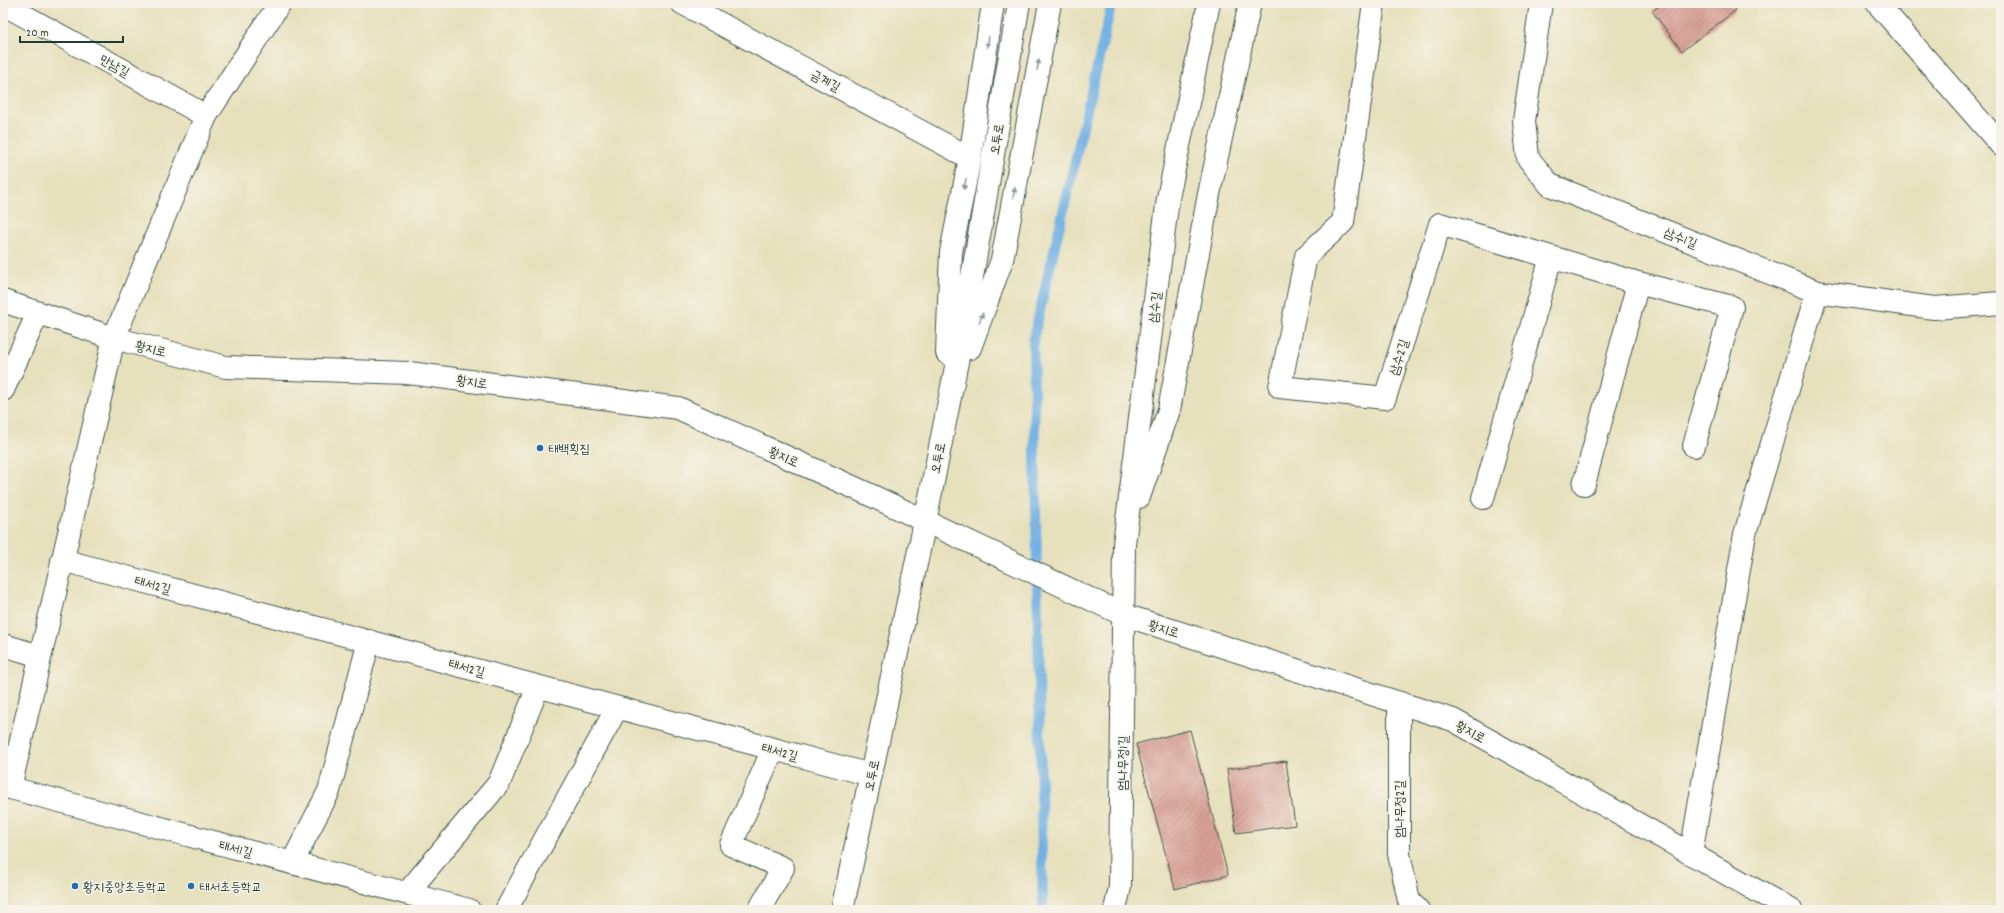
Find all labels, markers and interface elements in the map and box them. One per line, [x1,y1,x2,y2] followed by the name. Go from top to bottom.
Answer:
[20,18,123,44] scale bar
[26,25,49,42] text: 20 m
[984,35,990,48] one-way arrow
[95,51,132,83] street label: 만남길
[1036,59,1042,71] one-way arrow
[807,66,843,98] street label: 금계길
[986,122,1011,157] street label: 오투로
[961,178,967,190] one-way arrow
[1012,187,1018,199] one-way arrow
[1661,224,1699,255] street label: 삼수1길
[1145,291,1168,324] street label: 삼수길
[978,312,984,324] one-way arrow
[133,337,168,363] street label: 황지로
[1386,337,1415,378] street label: 삼수2길
[455,372,489,395] street label: 황지로
[548,441,590,460] place label: 태백횟집
[927,441,952,476] street label: 오투로
[535,443,545,453] marker: 태백횟집
[765,443,801,473] street label: 황지로
[132,572,173,600] street label: 태서2길
[1145,616,1181,644] street label: 황지로
[446,655,487,683] street label: 태서2길
[1451,717,1488,749] street label: 황지로
[1115,735,1134,791] street label: 엄나무정1길
[759,739,800,767] street label: 태서2길
[861,758,886,793] street label: 오투로
[1392,780,1411,838] street label: 엄나무정2길
[216,837,254,864] street label: 태서1길
[83,879,167,898] place label: 황지중앙초등학교
[199,879,262,898] place label: 태서초등학교
[70,881,80,891] marker: 황지중앙초등학교
[186,881,196,891] marker: 태서초등학교

